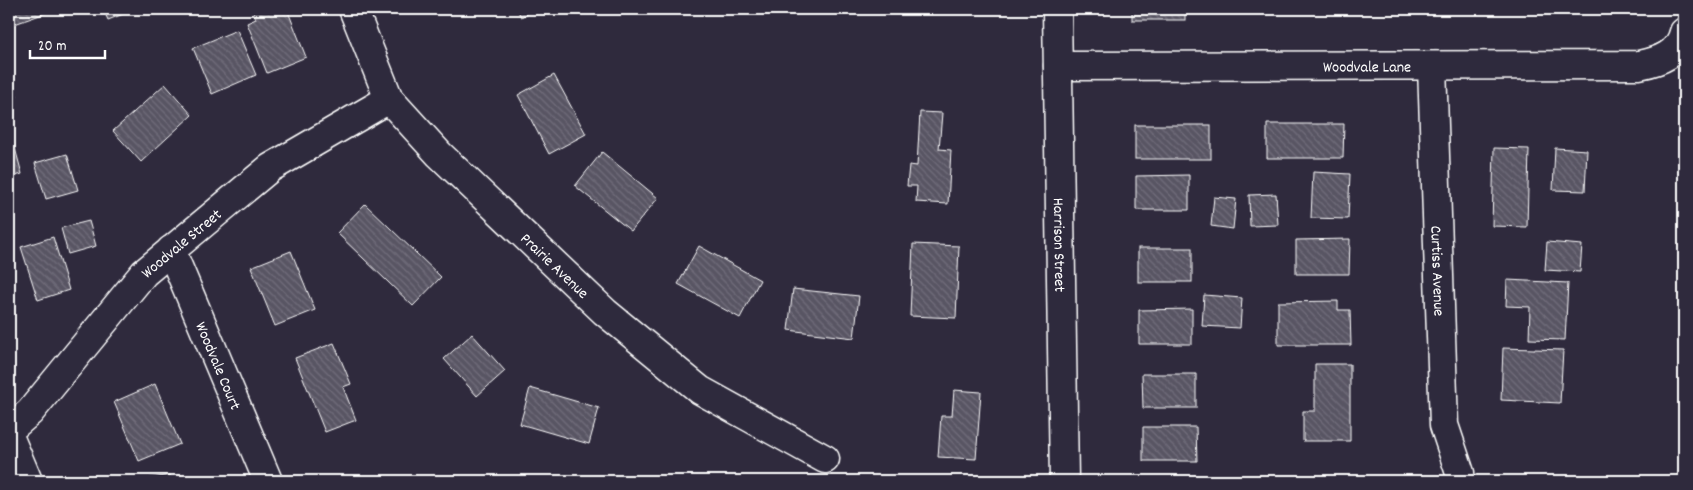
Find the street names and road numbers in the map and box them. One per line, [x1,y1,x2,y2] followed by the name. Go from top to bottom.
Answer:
[1323,56,1411,80] street label: Woodvale Lane
[1046,198,1070,292] street label: Harrison Street
[137,204,227,285] street label: Woodvale Street
[1423,225,1449,317] street label: Curtiss Avenue
[514,228,593,305] street label: Prairie Avenue
[188,319,246,414] street label: Woodvale Court

